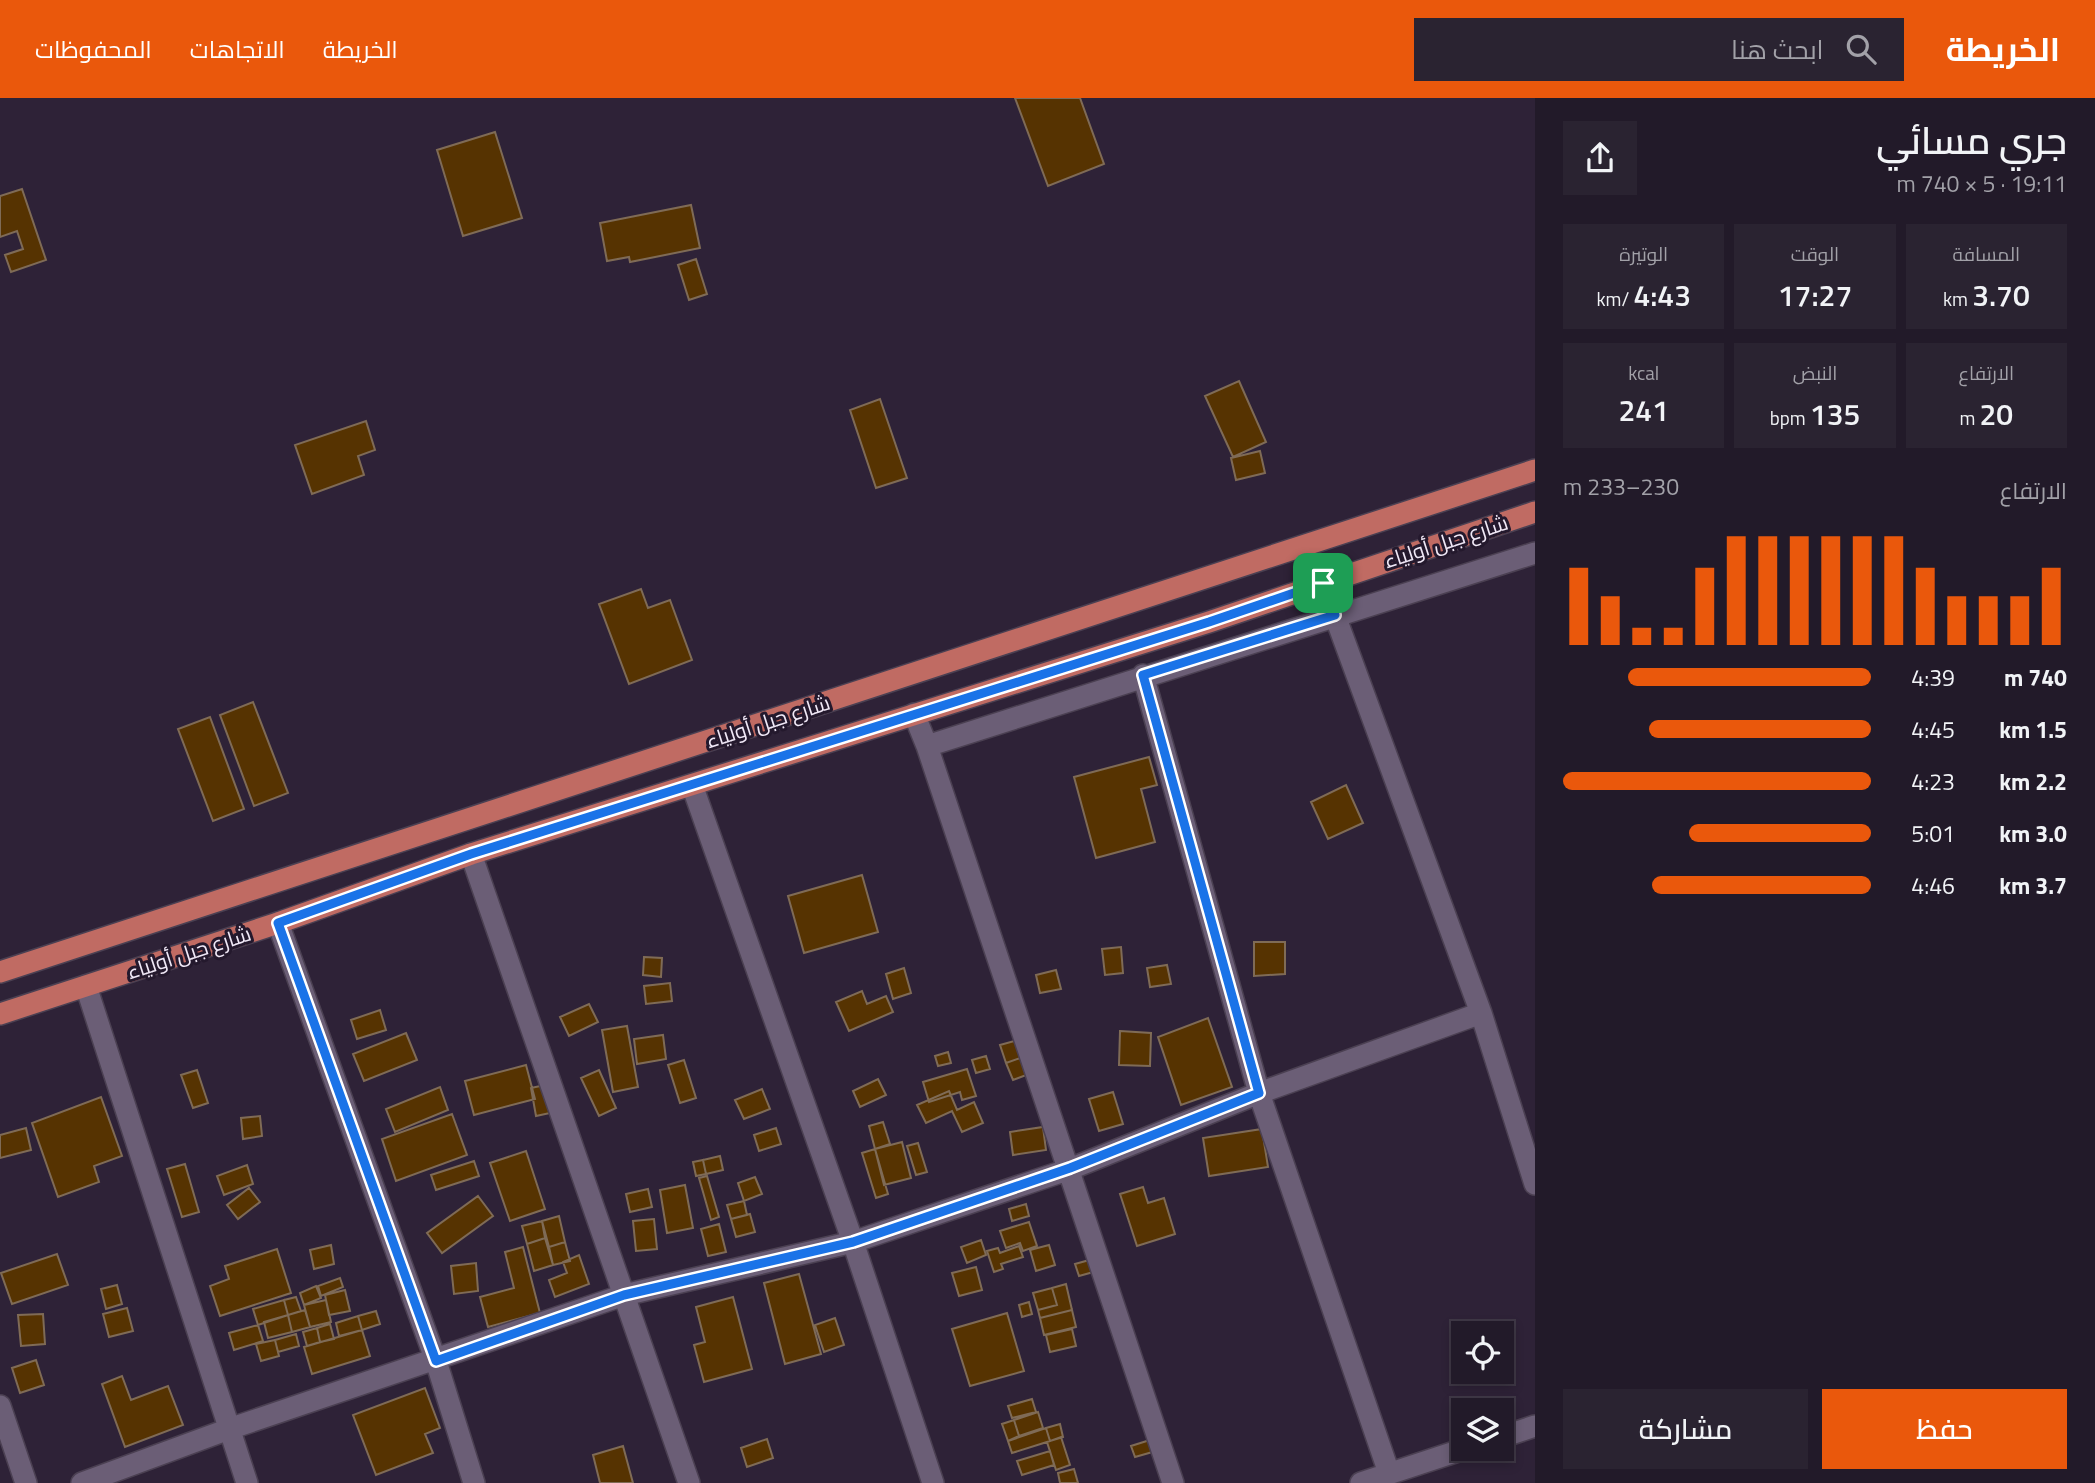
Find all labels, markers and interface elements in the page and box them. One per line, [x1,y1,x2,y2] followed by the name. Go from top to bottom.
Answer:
[1414,18,1904,81] search box
[1946,24,2060,74] text: الخريطة
[1731,30,1824,69] text: ابحث هنا
[1842,30,1880,68] icon: search
[35,31,152,67] text: المحفوظات
[190,31,285,67] text: الاتجاهات
[323,31,398,67] text: الخريطة
[1876,111,2067,169] text: جري مسائي
[1563,121,1637,195] button: share
[1897,166,2067,201] text: 19:11 · 5 × 740 m
[1619,239,1668,268] text: الوتيرة
[1791,239,1839,268] text: الوقت
[1953,239,2020,268] text: المسافة
[1633,272,1691,318] text: 4:43
[1778,272,1852,318] text: 17:27
[1972,272,2030,318] text: 3.70
[1596,284,1633,313] text: /km
[1943,284,1972,313] text: km
[1628,358,1659,387] text: kcal
[1793,358,1837,387] text: النبض
[1959,358,2014,387] text: الارتفاع
[1618,387,1669,433] text: 241
[1810,391,1860,437] text: 135
[1980,391,2013,437] text: 20
[1770,403,1810,432] text: bpm
[1959,403,1980,432] text: m
[1563,469,1679,504] text: 230–233 m
[2000,473,2067,508] text: الارتفاع
[1379,506,1512,576] street label: شارع جبل أولياء
[1293,553,1353,613] pin
[1304,564,1342,602] icon: arrive
[1911,660,1955,695] text: 4:39
[2004,660,2067,695] text: 740 m
[701,686,834,756] street label: شارع جبل أولياء
[1911,712,1955,747] text: 4:45
[1999,712,2067,747] text: 1.5 km
[1911,764,1955,799] text: 4:23
[1999,764,2067,799] text: 2.2 km
[1911,816,1955,851] text: 5:01
[1999,816,2067,851] text: 3.0 km
[1911,868,1955,903] text: 4:46
[1999,868,2067,903] text: 3.7 km
[122,917,255,987] street label: شارع جبل أولياء
[1451,1321,1514,1461] map controls
[1451,1321,1514,1384] button: locate
[1563,1389,1808,1469] button: مشاركة
[1822,1389,2067,1469] button: حفظ
[1451,1398,1514,1461] button: layers

